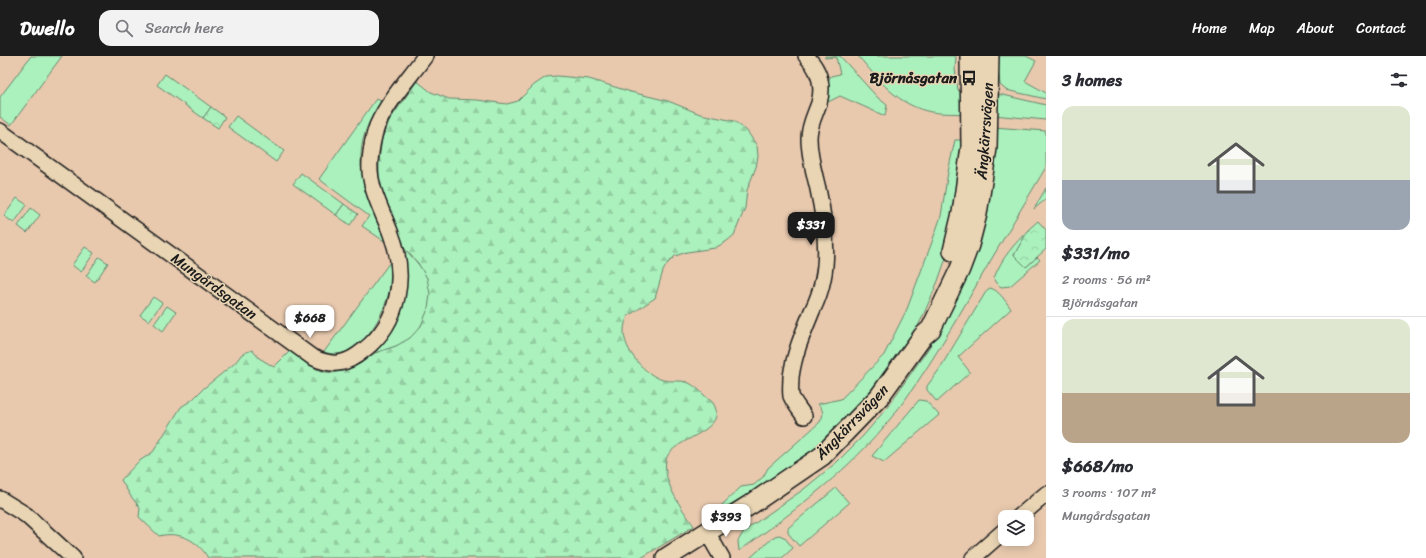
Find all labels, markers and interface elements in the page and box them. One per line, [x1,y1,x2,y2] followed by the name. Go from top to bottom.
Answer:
[99,10,379,46] search box
[20,12,75,45] text: Dwello
[145,15,224,41] text: Search here
[1192,16,1227,41] text: Home
[1249,16,1275,41] text: Map
[1297,16,1334,41] text: About
[1356,16,1406,41] text: Contact
[113,17,135,39] icon: search
[870,65,958,91] place label: Björnåsgatan
[1062,65,1122,95] text: 3 homes
[960,69,978,87] bus stop icon: Björnåsgatan
[1388,69,1410,91] icon: filters
[969,82,1001,181] street label: Ängkärrsvägen
[1200,132,1272,204] icon: home
[787,212,835,246] pin: $331
[797,213,825,236] text: $331
[1062,238,1130,268] text: $331/mo
[165,246,263,326] street label: Mungårdsgatan
[1062,268,1151,291] text: 2 rooms · 56 m²
[1062,291,1138,314] text: Björnåsgatan
[286,305,334,339] pin: $668
[294,306,326,329] text: $668
[1200,345,1272,417] icon: home
[808,378,895,467] street label: Ängkärrsvägen
[1062,451,1133,481] text: $668/mo
[1062,481,1156,504] text: 3 rooms · 107 m²
[702,504,750,538] pin: $393
[1062,504,1150,527] text: Mungårdsgatan
[710,505,742,528] text: $393
[998,510,1034,546] map controls
[998,510,1034,546] button: layers

